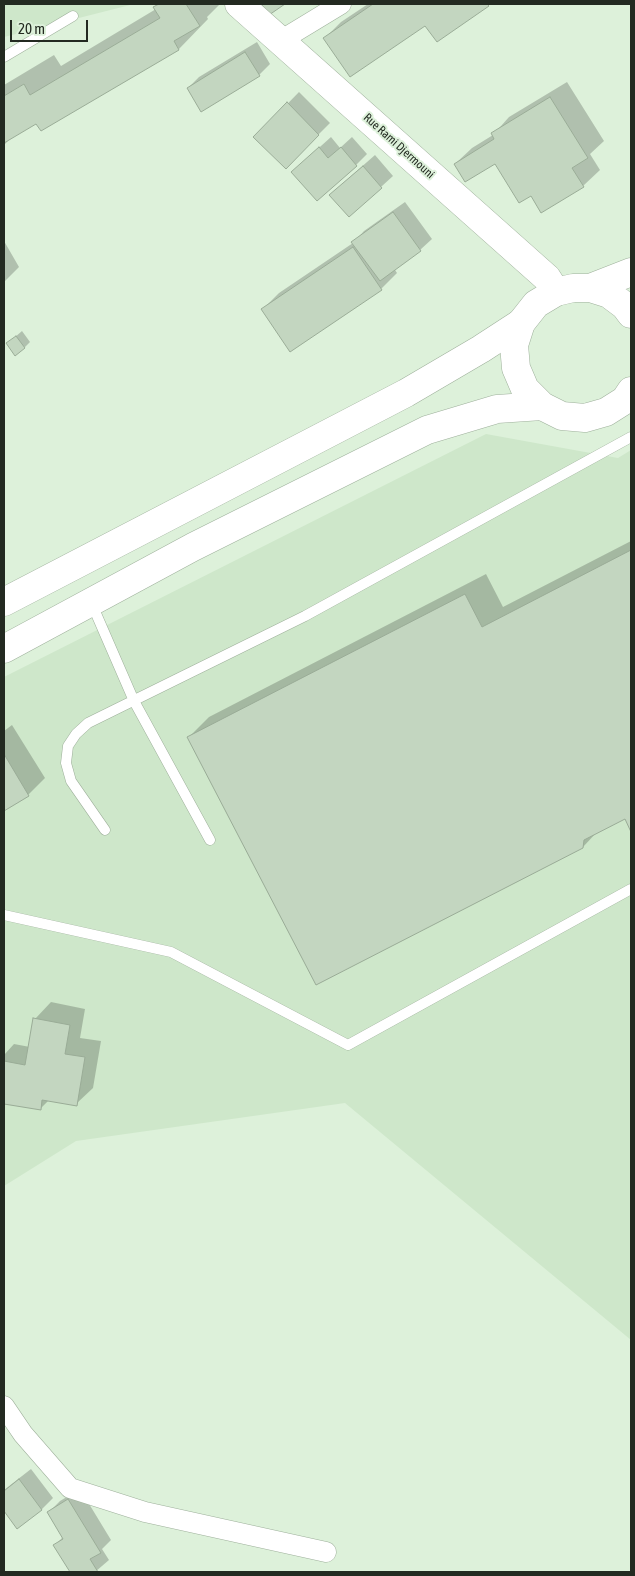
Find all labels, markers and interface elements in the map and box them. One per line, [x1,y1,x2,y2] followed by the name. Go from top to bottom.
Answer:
[12,10,90,42] scale bar
[18,20,45,37] text: 20 m
[361,110,437,182] street label: Rue Rami Djermouni

